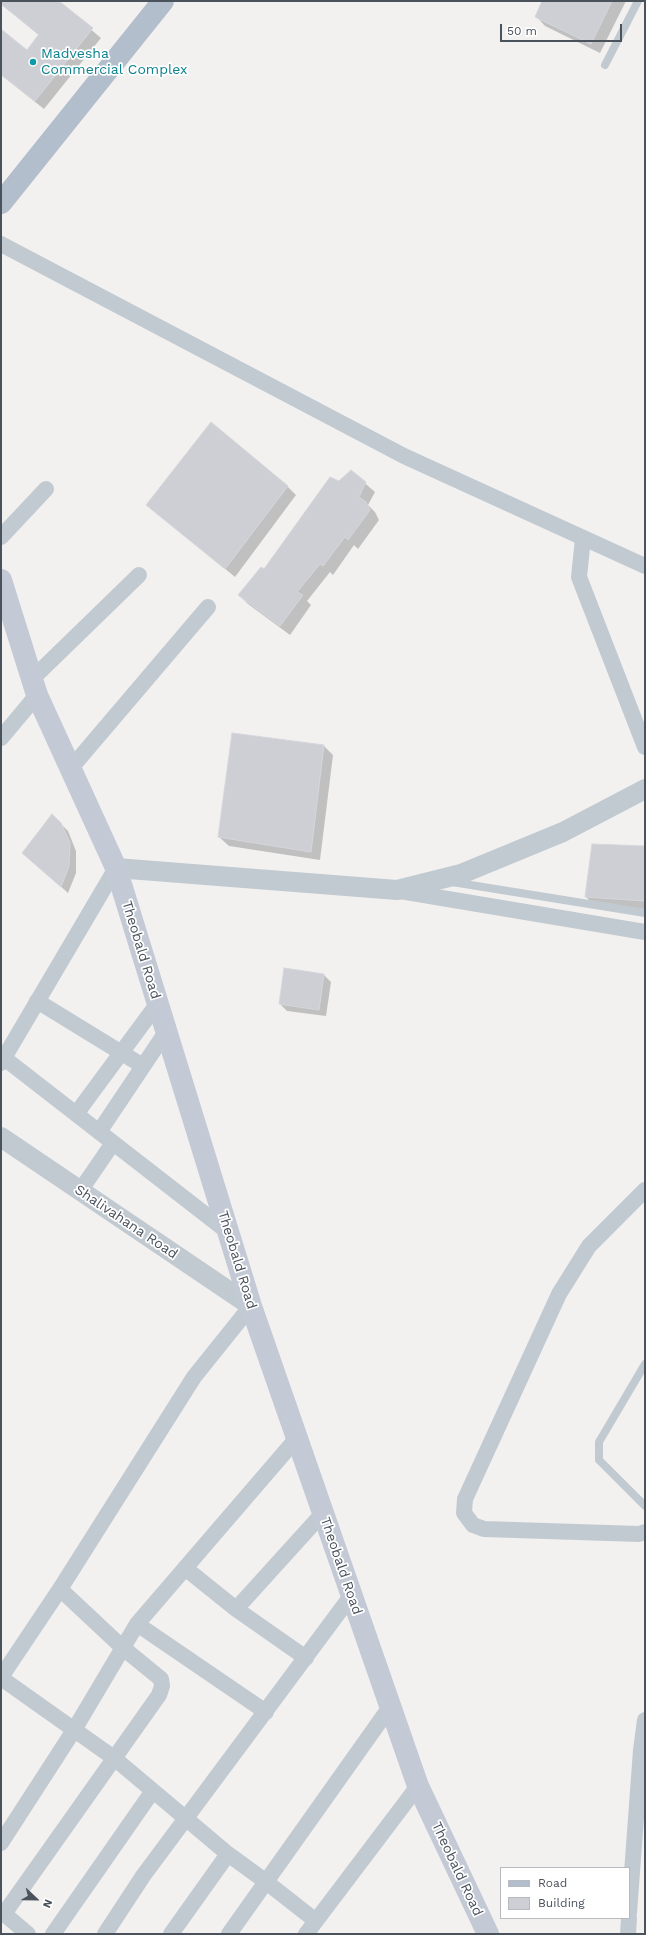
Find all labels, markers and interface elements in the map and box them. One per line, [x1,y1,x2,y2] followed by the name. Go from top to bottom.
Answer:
[502,16,624,42] scale bar
[507,24,537,38] text: 50 m
[41,46,187,78] place label: Madvesha Commercial Complex
[28,57,38,67] marker: Madvesha Commercial Complex
[118,899,164,1001] street label: Theobald Road
[71,1181,181,1263] street label: Shalivahana Road
[214,1209,260,1311] street label: Theobald Road
[316,1515,366,1617] street label: Theobald Road
[428,1819,486,1919] street label: Theobald Road
[500,1867,630,1919] legend
[538,1876,567,1890] text: Road
[16,1879,56,1919] north arrow
[538,1896,585,1910] text: Building
[40,1897,55,1910] text: N

